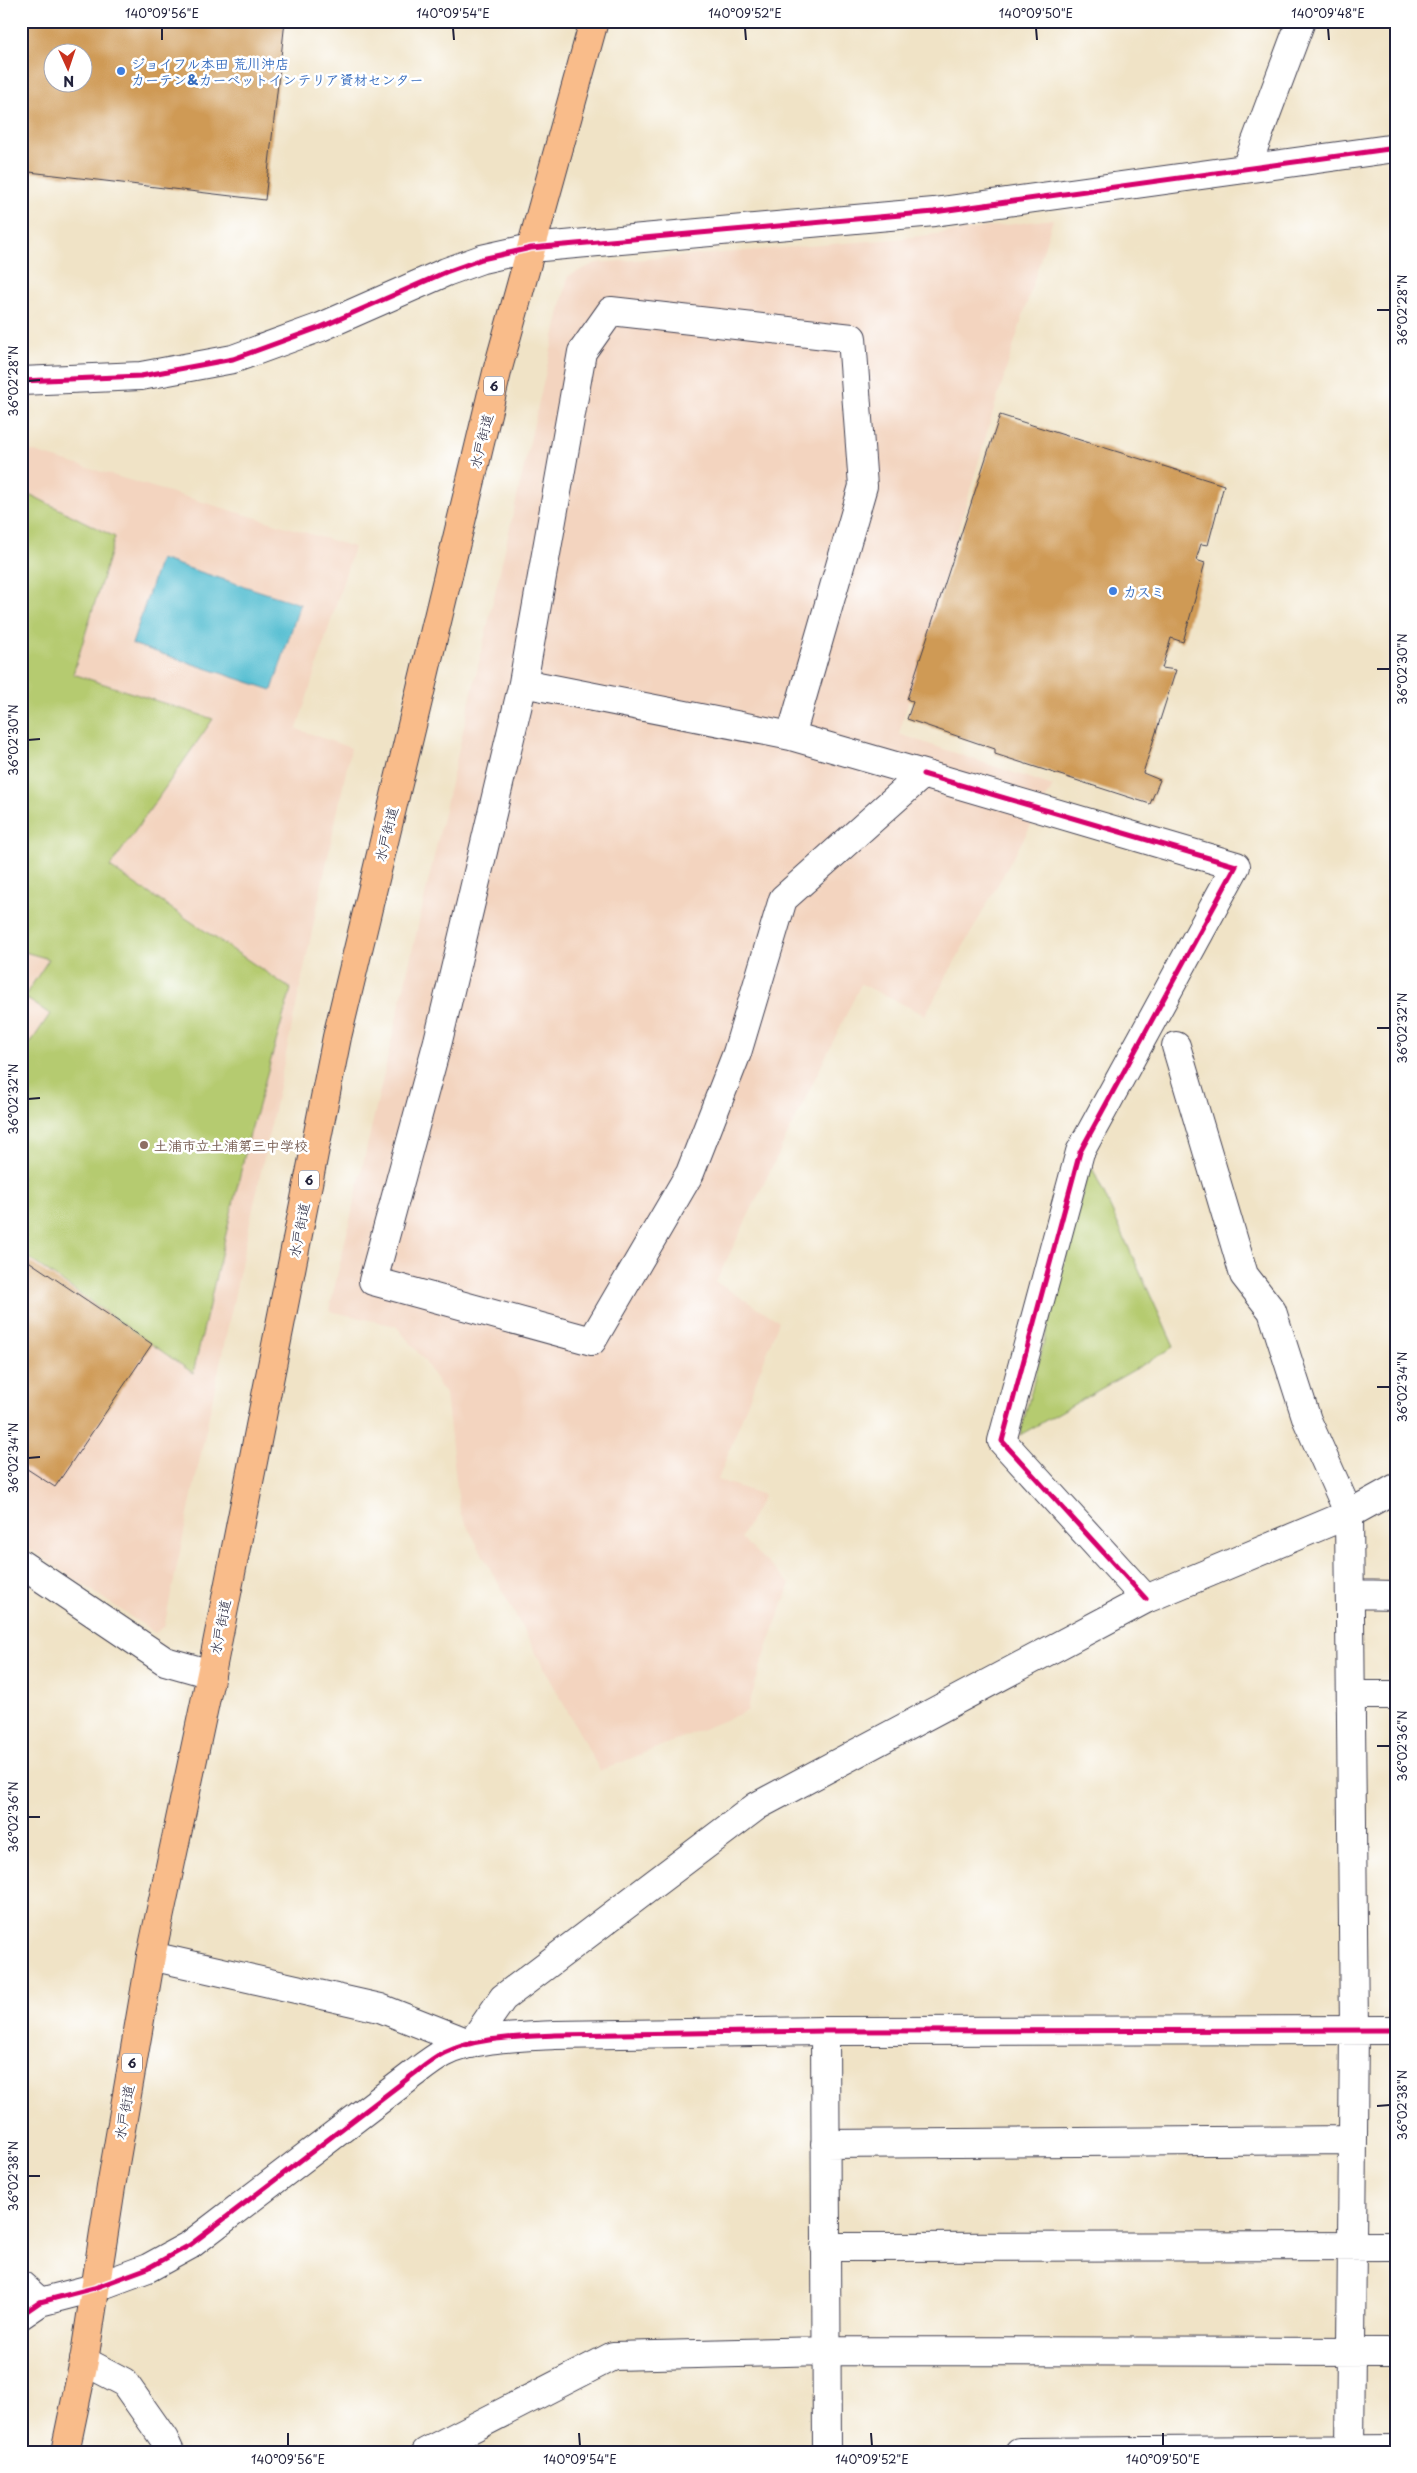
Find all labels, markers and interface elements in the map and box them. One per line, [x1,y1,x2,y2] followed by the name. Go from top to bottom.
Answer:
[125,4,199,22] text: 140°09'56"E
[416,4,490,22] text: 140°09'54"E
[708,4,782,22] text: 140°09'52"E
[999,4,1073,22] text: 140°09'50"E
[1291,4,1365,22] text: 140°09'48"E
[42,42,92,92] north arrow
[131,53,424,90] place label: ジョイフル本田 荒川沖店 カーテン&カーペットインテリア資材センター
[115,65,127,77] marker: ジョイフル本田 荒川沖店 カーテン&カーペットインテリア資材センター
[63,71,75,92] text: N
[1393,275,1411,345] text: 36°02'28"N
[4,346,22,416] text: 36°02'28"N
[484,376,504,396] road number: 6
[464,411,498,471] street label: 水戸街道
[1123,581,1165,602] place label: カスミ
[1107,585,1119,597] marker: カスミ
[1393,633,1411,705] text: 36°02'30"N
[4,704,22,776] text: 36°02'30"N
[369,804,403,864] street label: 水戸街道
[1393,993,1411,1063] text: 36°02'32"N
[4,1064,22,1134] text: 36°02'32"N
[154,1135,308,1156] place label: 土浦市立土浦第三中学校
[138,1139,150,1151] marker: 土浦市立土浦第三中学校
[299,1170,319,1190] road number: 6
[283,1201,315,1259] street label: 水戸街道
[1393,1352,1411,1422] text: 36°02'34"N
[4,1423,22,1493] text: 36°02'34"N
[204,1598,236,1656] street label: 水戸街道
[1393,1710,1411,1782] text: 36°02'36"N
[4,1781,22,1853] text: 36°02'36"N
[122,2054,142,2072] road number: 6
[1393,2070,1411,2140] text: 36°02'38"N
[109,2083,139,2141] street label: 水戸街道
[4,2141,22,2211] text: 36°02'38"N
[251,2450,325,2468] text: 140°09'56"E
[543,2450,617,2468] text: 140°09'54"E
[835,2450,909,2468] text: 140°09'52"E
[1126,2450,1200,2468] text: 140°09'50"E

